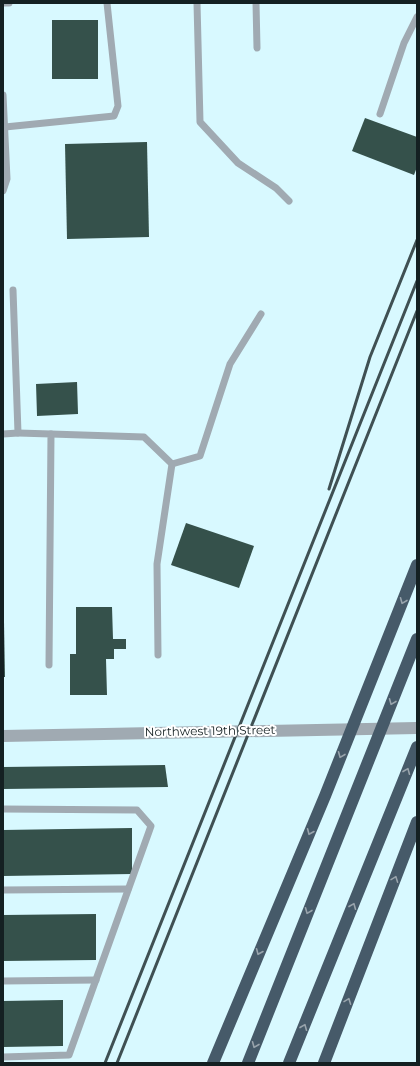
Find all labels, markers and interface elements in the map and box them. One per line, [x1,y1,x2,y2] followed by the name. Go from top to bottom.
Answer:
[399,598,407,605] one-way arrow
[388,699,396,706] one-way arrow
[144,722,276,739] street label: Northwest 19th Street
[338,751,346,758] one-way arrow
[403,768,411,775] one-way arrow
[306,828,314,835] one-way arrow
[391,876,399,883] one-way arrow
[348,903,356,910] one-way arrow
[305,907,313,915] one-way arrow
[256,948,264,955] one-way arrow
[344,997,352,1004] one-way arrow
[299,1023,307,1031] one-way arrow
[251,1042,259,1049] one-way arrow

